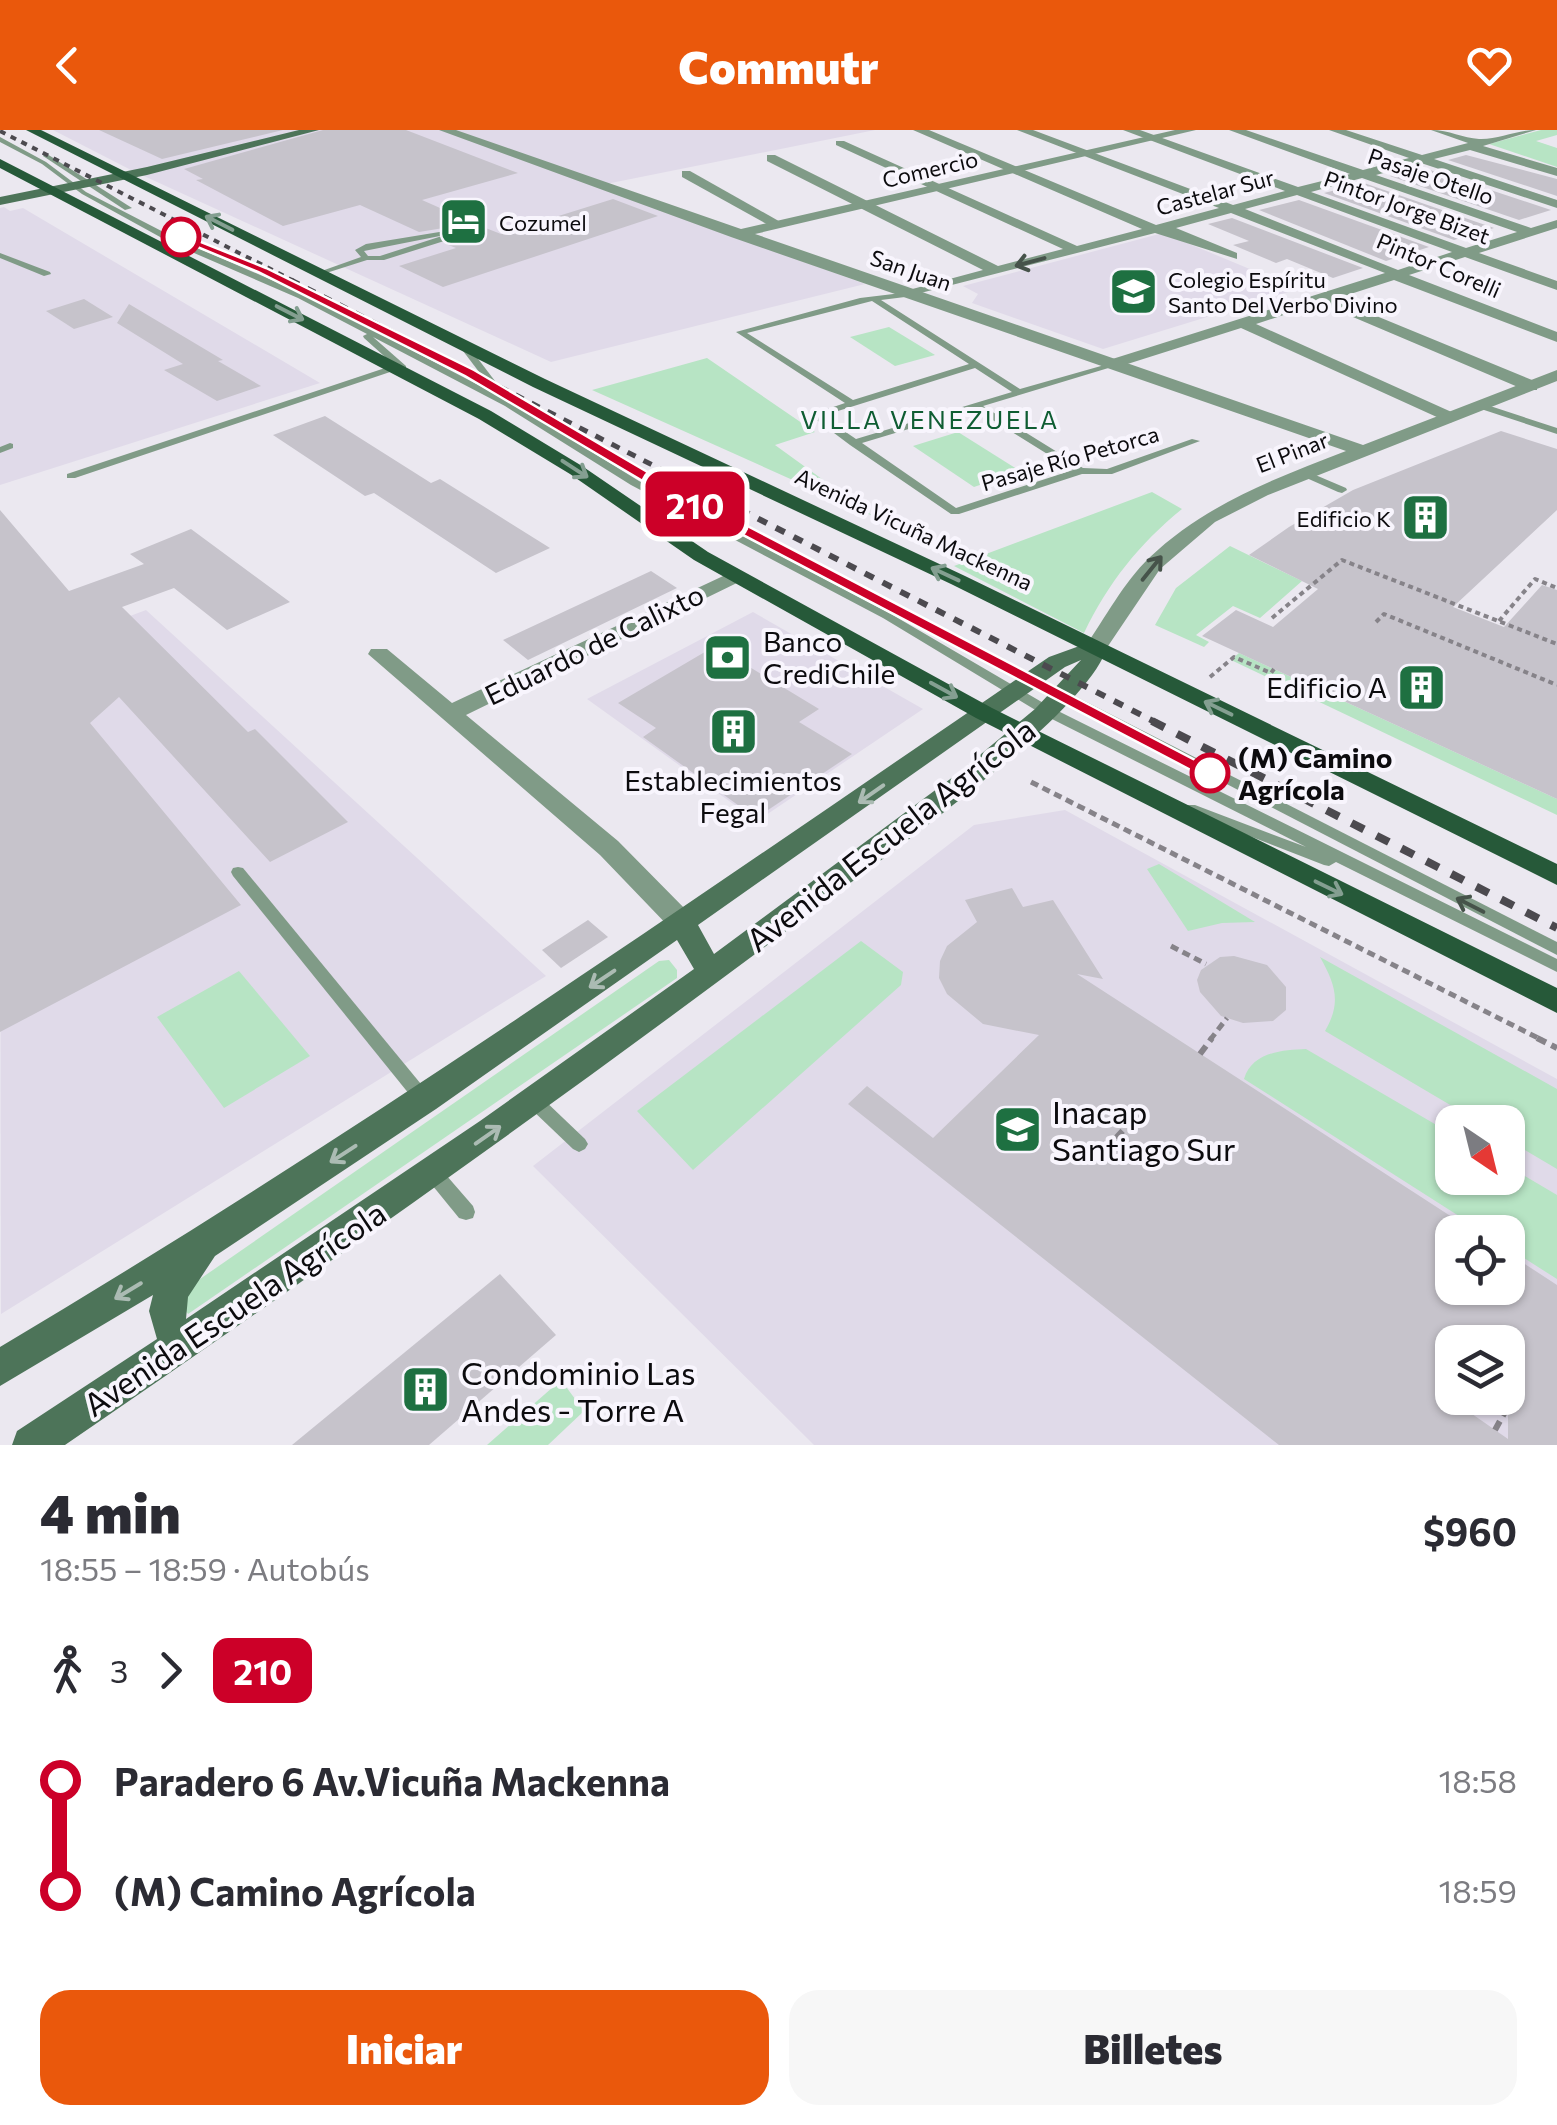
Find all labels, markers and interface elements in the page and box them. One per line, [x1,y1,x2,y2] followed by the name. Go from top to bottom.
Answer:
[40,38,95,93] icon: back
[678,38,879,93] text: Commutr
[1462,38,1517,93] icon: heart
[1365,142,1497,210] street label: Pasaje Otello
[880,145,980,193] street label: Comercio
[1153,163,1277,221] street label: Castelar Sur
[1321,165,1493,249] street label: Pintor Jorge Bizet
[438,196,490,248] hotel icon: Cozumel
[499,209,587,236] place label: Cozumel
[205,212,235,231] one-way arrow
[162,218,200,256] unlabelled marker
[1373,227,1505,303] street label: Pintor Corelli
[867,244,955,296] street label: San Juan
[1015,254,1047,272] one-way arrow
[1107,266,1159,318] school or university icon: Colegio Espíritu Santo Del Verbo Divino
[1168,266,1398,318] place label: Colegio Espíritu Santo Del Verbo Divino
[275,304,305,323] one-way arrow
[800,404,1060,434] district label: VILLA VENEZUELA
[978,420,1162,496] street label: Pasaje Río Petorca
[1252,426,1332,478] street label: El Pinar
[561,458,589,479] one-way arrow
[791,462,1037,596] street label: Avenida Vicuña Mackenna
[638,472,752,536] line badge: 210
[665,483,725,526] text: 210
[1400,492,1452,544] building icon: Edificio K
[1297,505,1391,532] place label: Edificio K
[1141,555,1163,581] one-way arrow
[931,563,961,582] one-way arrow
[479,576,709,712] street label: Eduardo de Calixto
[763,624,895,690] place label: Banco CrediChile
[702,631,754,683] bank icon: Banco CrediChile
[1396,661,1448,713] building icon: Edificio A
[1266,670,1387,704] place label: Edificio A
[929,680,957,700] one-way arrow
[1204,698,1234,717] one-way arrow
[707,706,759,758] building icon: Establecimientos Fegal
[737,709,1043,959] street label: Avenida Escuela Agrícola
[1238,740,1392,806] place label: (M) Camino Agrícola
[1191,754,1229,792] marker: (M) Camino Agrícola
[624,763,842,829] place label: Establecimientos Fegal
[857,783,885,804] one-way arrow
[1313,879,1343,898] one-way arrow
[1456,895,1485,914] one-way arrow
[589,968,617,989] one-way arrow
[1052,1091,1236,1168] place label: Inacap Santiago Sur
[991,1103,1043,1155] school or university icon: Inacap Santiago Sur
[1435,1105,1525,1195] north arrow
[1435,1105,1525,1415] map controls
[474,1125,501,1146] one-way arrow
[329,1143,357,1164] one-way arrow
[75,1192,393,1424] street label: Avenida Escuela Agrícola
[1435,1215,1525,1305] button: locate
[114,1280,142,1301] one-way arrow
[1435,1325,1525,1415] button: layers
[461,1352,696,1429] place label: Condominio Las Andes - Torre A
[400,1364,452,1416] building icon: Condominio Las Andes - Torre A
[40,1477,181,1544] text: 4 min
[1423,1507,1517,1554] text: $960
[40,1548,370,1588] text: 18:55 – 18:59 · Autobús
[40,1643,95,1698] icon: walk
[143,1643,198,1698] icon: forward
[233,1649,292,1692] text: 210
[110,1650,128,1690] text: 3
[114,1757,670,1804] text: Paradero 6 Av.Vicuña Mackenna
[1439,1760,1517,1800] text: 18:58
[114,1867,476,1914] text: (M) Camino Agrícola
[1439,1870,1517,1910] text: 18:59
[40,1990,769,2105] button: Iniciar
[789,1990,1517,2105] button: Billetes

